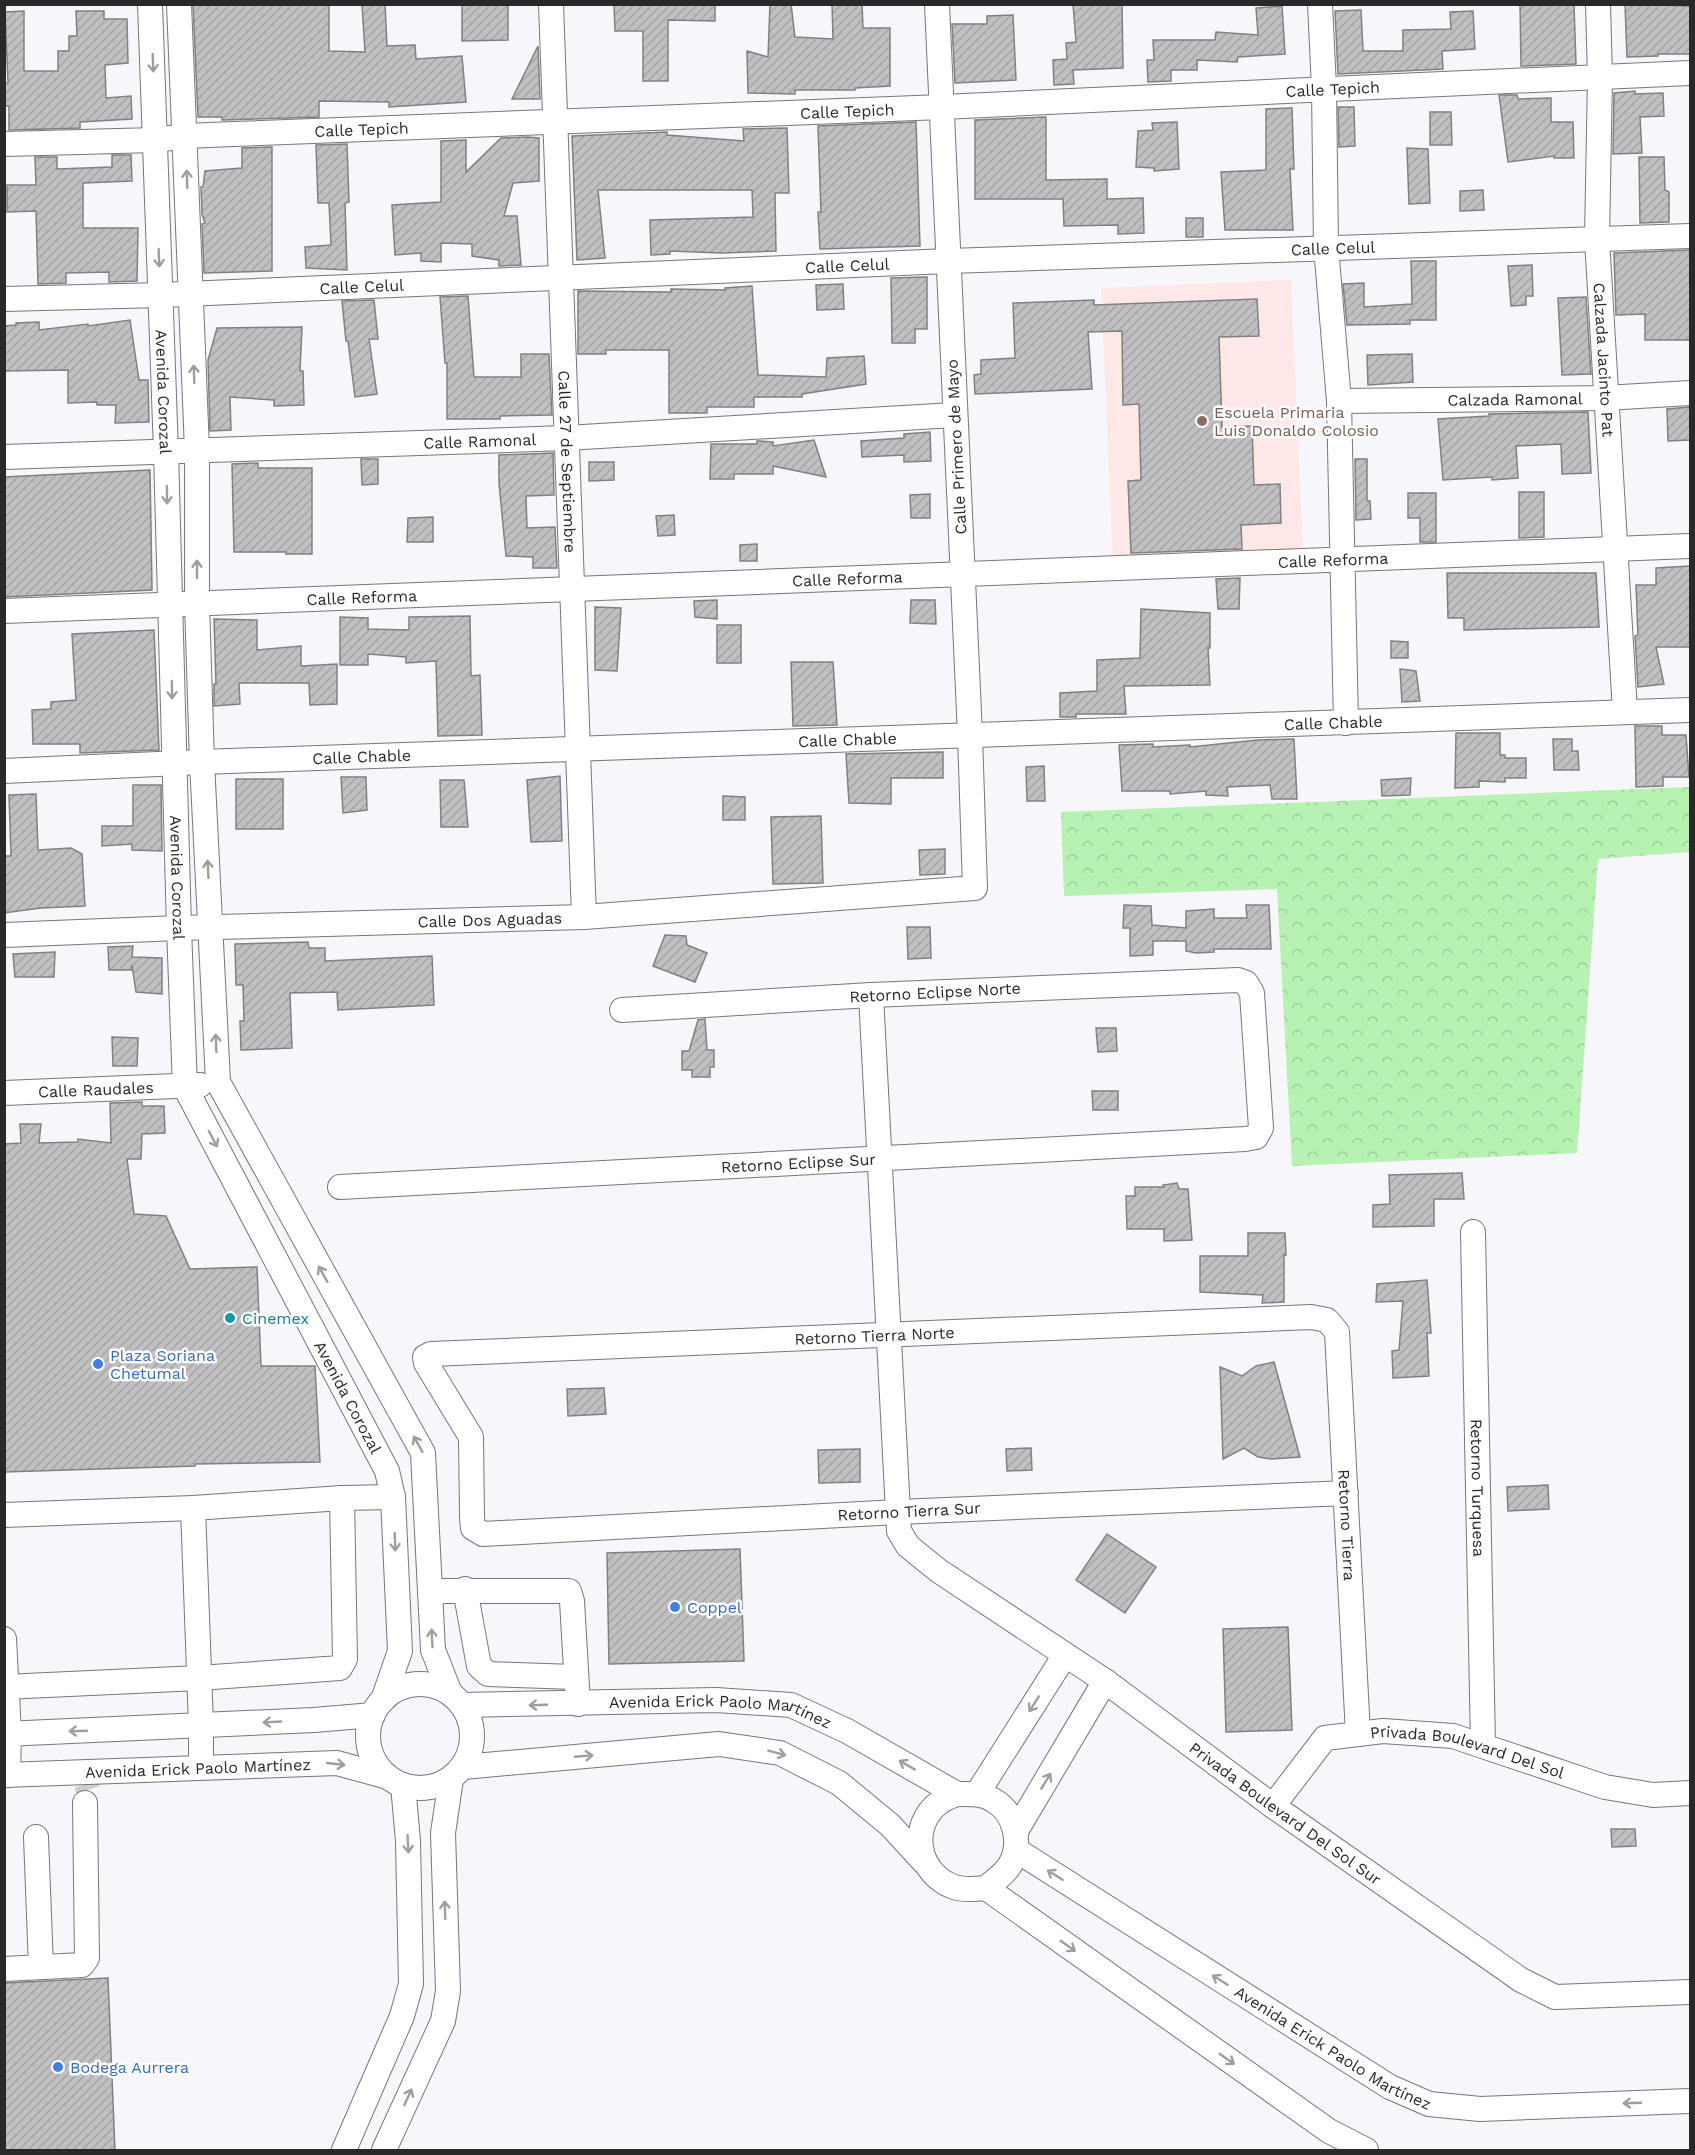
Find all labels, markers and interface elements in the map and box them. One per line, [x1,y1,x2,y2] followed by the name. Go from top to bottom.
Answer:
[147,52,158,72] one-way arrow
[1285,78,1380,101] street label: Calle Tepich
[800,100,895,123] street label: Calle Tepich
[314,119,409,141] street label: Calle Tepich
[181,170,192,190] one-way arrow
[1290,238,1376,259] street label: Calle Celul
[154,247,165,267] one-way arrow
[805,255,890,277] street label: Calle Celul
[319,276,404,298] street label: Calle Celul
[1590,282,1618,438] street label: Calzada Jacinto Pat
[152,329,175,455] street label: Avenida Corozal
[942,359,971,535] street label: Calle Primero de Mayo
[188,365,200,385] one-way arrow
[554,370,580,553] street label: Calle 27 de Septiembre
[1447,389,1583,410] street label: Calzada Ramonal
[1214,403,1379,440] place label: Escuela Primaria Luis Donaldo Colosio
[1195,414,1209,428] marker: Escuela Primaria Luis Donaldo Colosio
[423,430,537,453] street label: Calle Ramonal
[162,484,173,504] one-way arrow
[1277,549,1389,572] street label: Calle Reforma
[191,560,203,580] one-way arrow
[792,567,903,591] street label: Calle Reforma
[306,586,417,609] street label: Calle Reforma
[166,679,178,699] one-way arrow
[1283,712,1383,734] street label: Calle Chable
[798,729,897,751] street label: Calle Chable
[312,746,411,768] street label: Calle Chable
[166,815,188,940] street label: Avenida Corozal
[202,859,213,879] one-way arrow
[417,909,562,932] street label: Calle Dos Aguadas
[849,979,1021,1006] street label: Retorno Eclipse Norte
[211,1033,222,1053] one-way arrow
[38,1078,154,1102] street label: Calle Raudales
[207,1130,219,1148] one-way arrow
[720,1150,877,1177] street label: Retorno Eclipse Sur
[317,1265,329,1282] one-way arrow
[242,1309,309,1328] place label: Cinemex
[223,1311,237,1325] marker: Cinemex
[794,1323,955,1349] street label: Retorno Tierra Norte
[310,1338,385,1457] street label: Avenida Corozal
[110,1346,215,1383] place label: Plaza Soriana Chetumal
[91,1357,105,1371] marker: Plaza Soriana Chetumal
[1467,1419,1488,1557] street label: Retorno Turquesa
[412,1436,424,1453] one-way arrow
[1334,1469,1359,1581] street label: Retorno Tierra
[837,1498,981,1525] street label: Retorno Tierra Sur
[390,1532,401,1552] one-way arrow
[687,1598,742,1617] place label: Coppel
[668,1600,682,1614] marker: Coppel
[427,1628,438,1648] one-way arrow
[609,1691,834,1733] street label: Avenida Erick Paolo Martínez
[1028,1695,1040,1712] one-way arrow
[528,1699,548,1711] one-way arrow
[263,1717,283,1728] one-way arrow
[1369,1722,1567,1783] street label: Privada Boulevard Del Sol
[68,1725,88,1736] one-way arrow
[1186,1738,1385,1889] street label: Privada Boulevard Del Sol Sur
[767,1748,786,1760] one-way arrow
[573,1750,593,1761] one-way arrow
[85,1755,311,1782] street label: Avenida Erick Paolo Martínez
[325,1759,345,1770] one-way arrow
[898,1759,916,1770] one-way arrow
[1040,1773,1052,1790] one-way arrow
[402,1833,413,1853] one-way arrow
[1047,1869,1064,1881] one-way arrow
[440,1901,451,1921] one-way arrow
[1060,1940,1076,1952] one-way arrow
[1212,1973,1229,1985] one-way arrow
[1231,1982,1434,2114] street label: Avenida Erick Paolo Martínez
[1219,2053,1235,2065] one-way arrow
[70,2058,189,2077] place label: Bodega Aurrera
[51,2060,65,2074] marker: Bodega Aurrera
[403,2089,414,2107] one-way arrow
[1623,2097,1643,2109] one-way arrow

